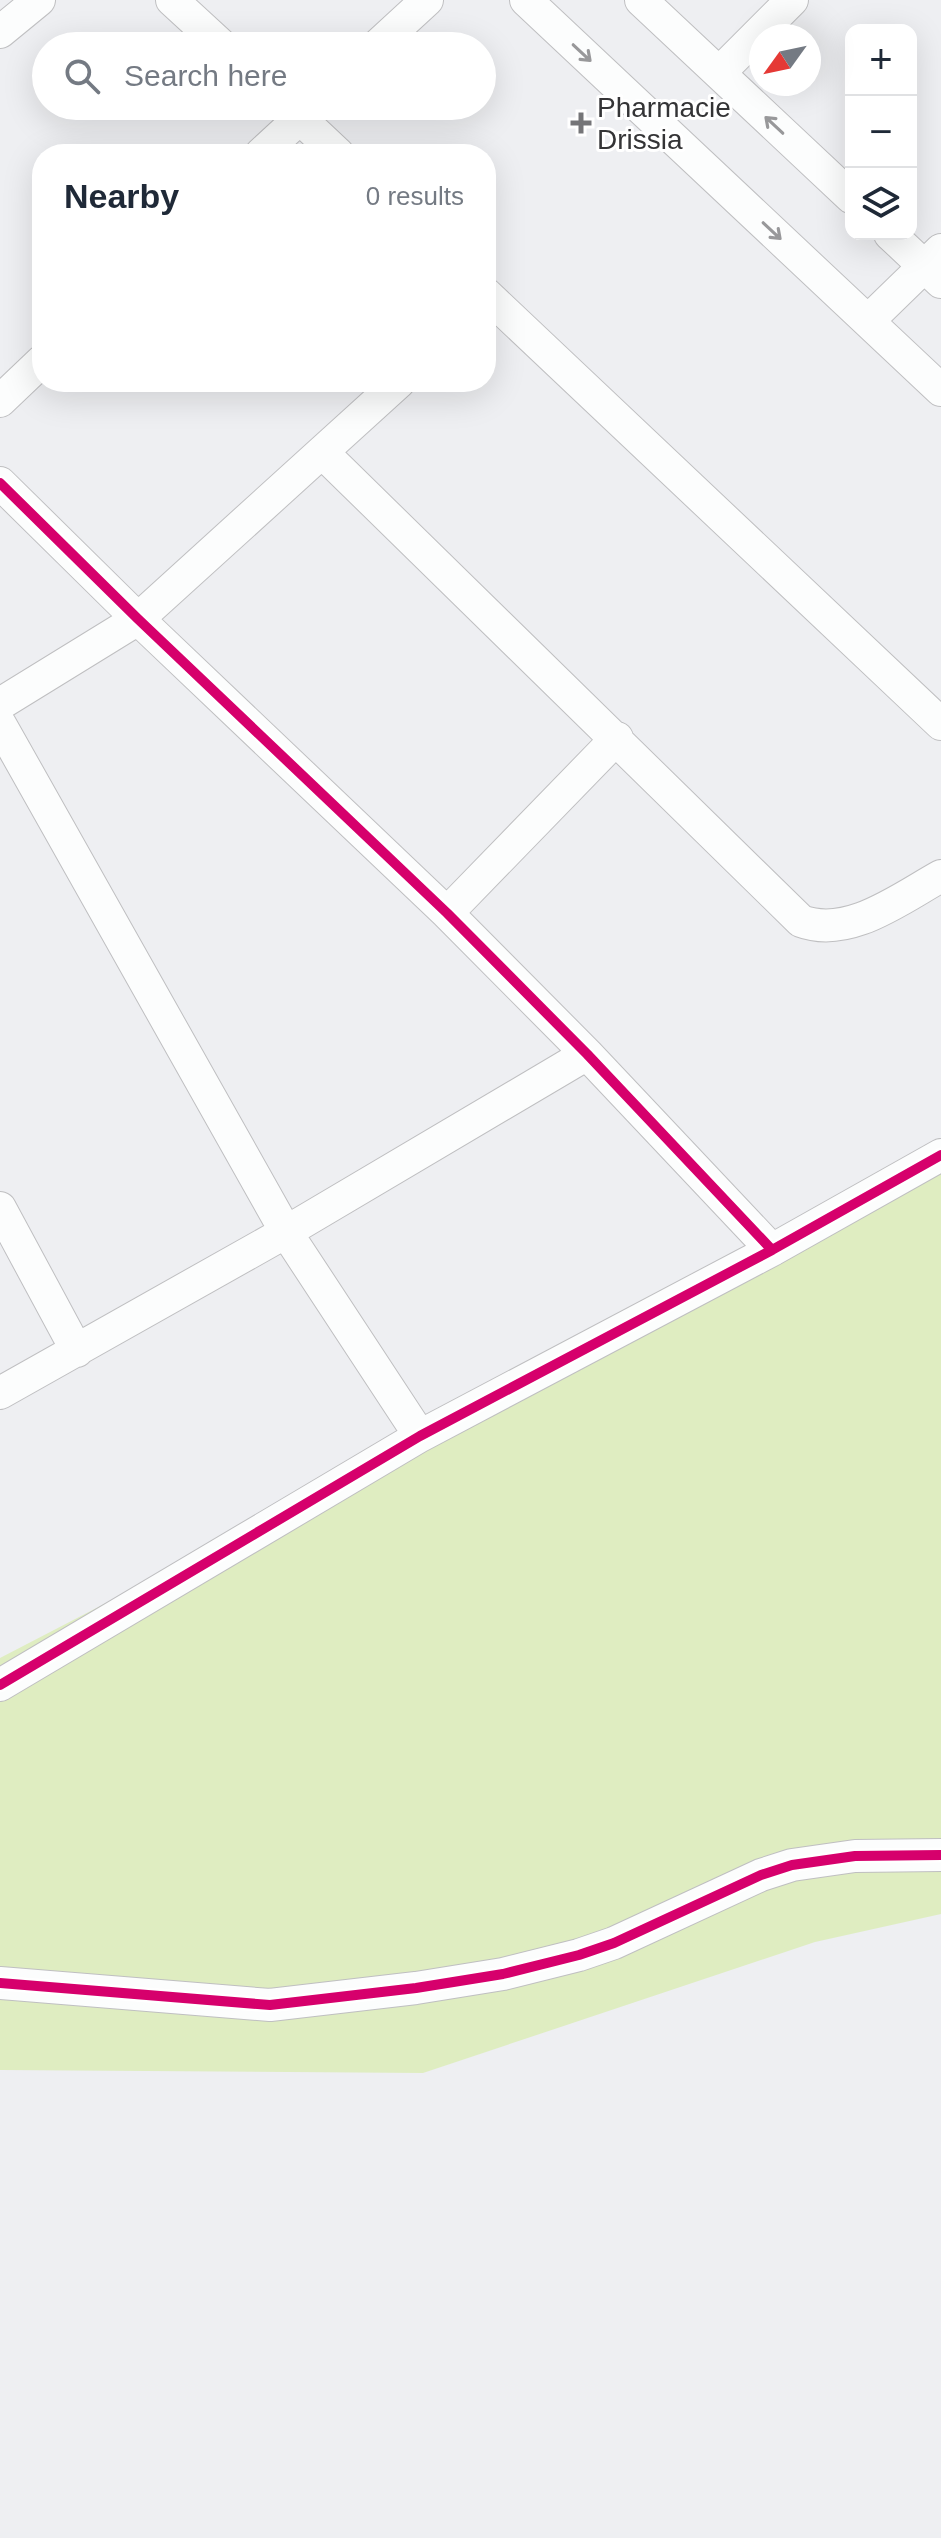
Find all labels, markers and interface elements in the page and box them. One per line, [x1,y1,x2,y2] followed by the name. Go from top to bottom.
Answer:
[749,24,821,96] north arrow
[845,24,917,240] map controls
[845,24,917,96] button: +
[32,32,496,120] search box
[572,44,592,62] one-way arrow
[60,54,104,98] icon: search
[124,59,287,92] text: Search here
[597,92,731,155] place label: Pharmacie Drissia
[845,96,917,168] button: −
[572,114,590,132] marker: Pharmacie Drissia
[764,115,784,134] one-way arrow
[845,168,917,240] button: layers
[64,177,179,215] text: Nearby
[366,181,464,211] text: 0 results
[762,222,782,241] one-way arrow

